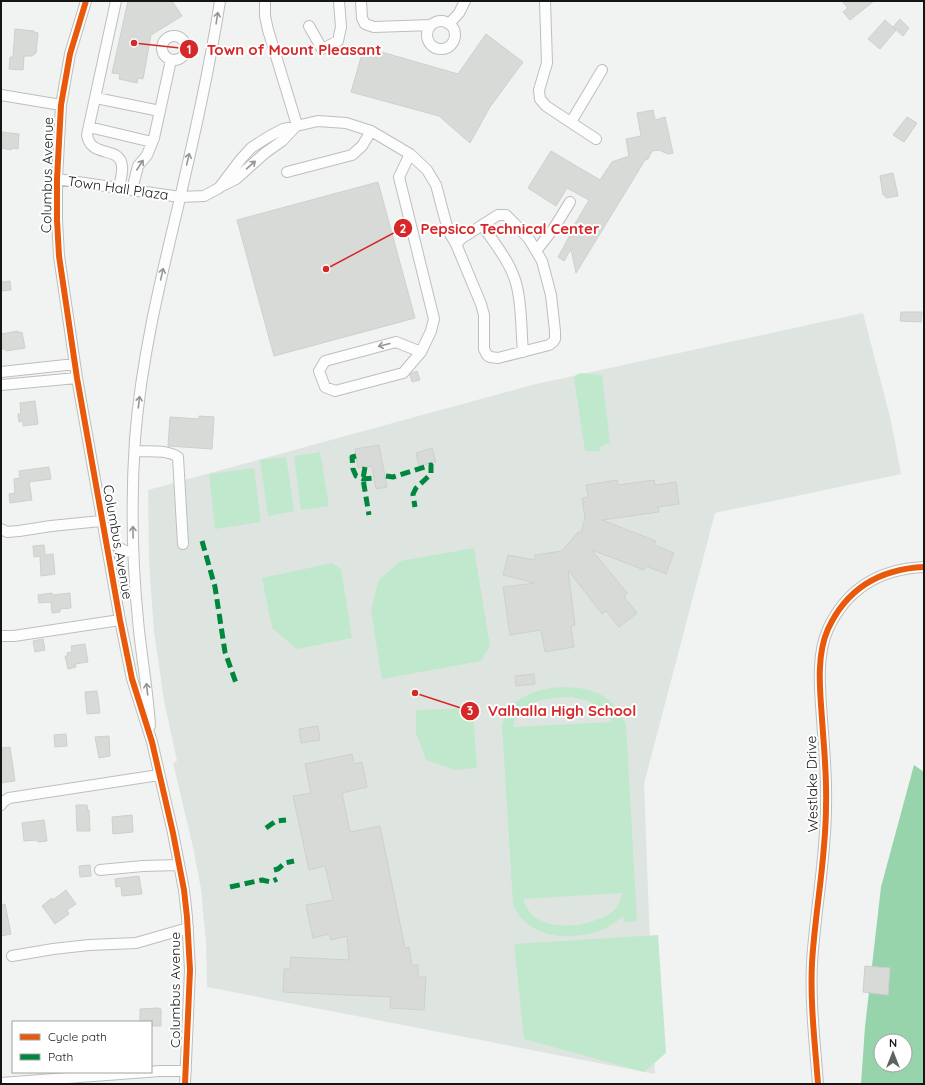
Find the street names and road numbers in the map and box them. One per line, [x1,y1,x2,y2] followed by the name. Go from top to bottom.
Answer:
[37,117,57,233] street label: Columbus Avenue
[66,172,170,204] street label: Town Hall Plaza
[99,483,137,601] street label: Columbus Avenue
[802,735,822,833] street label: Westlake Drive
[166,932,184,1048] street label: Columbus Avenue

